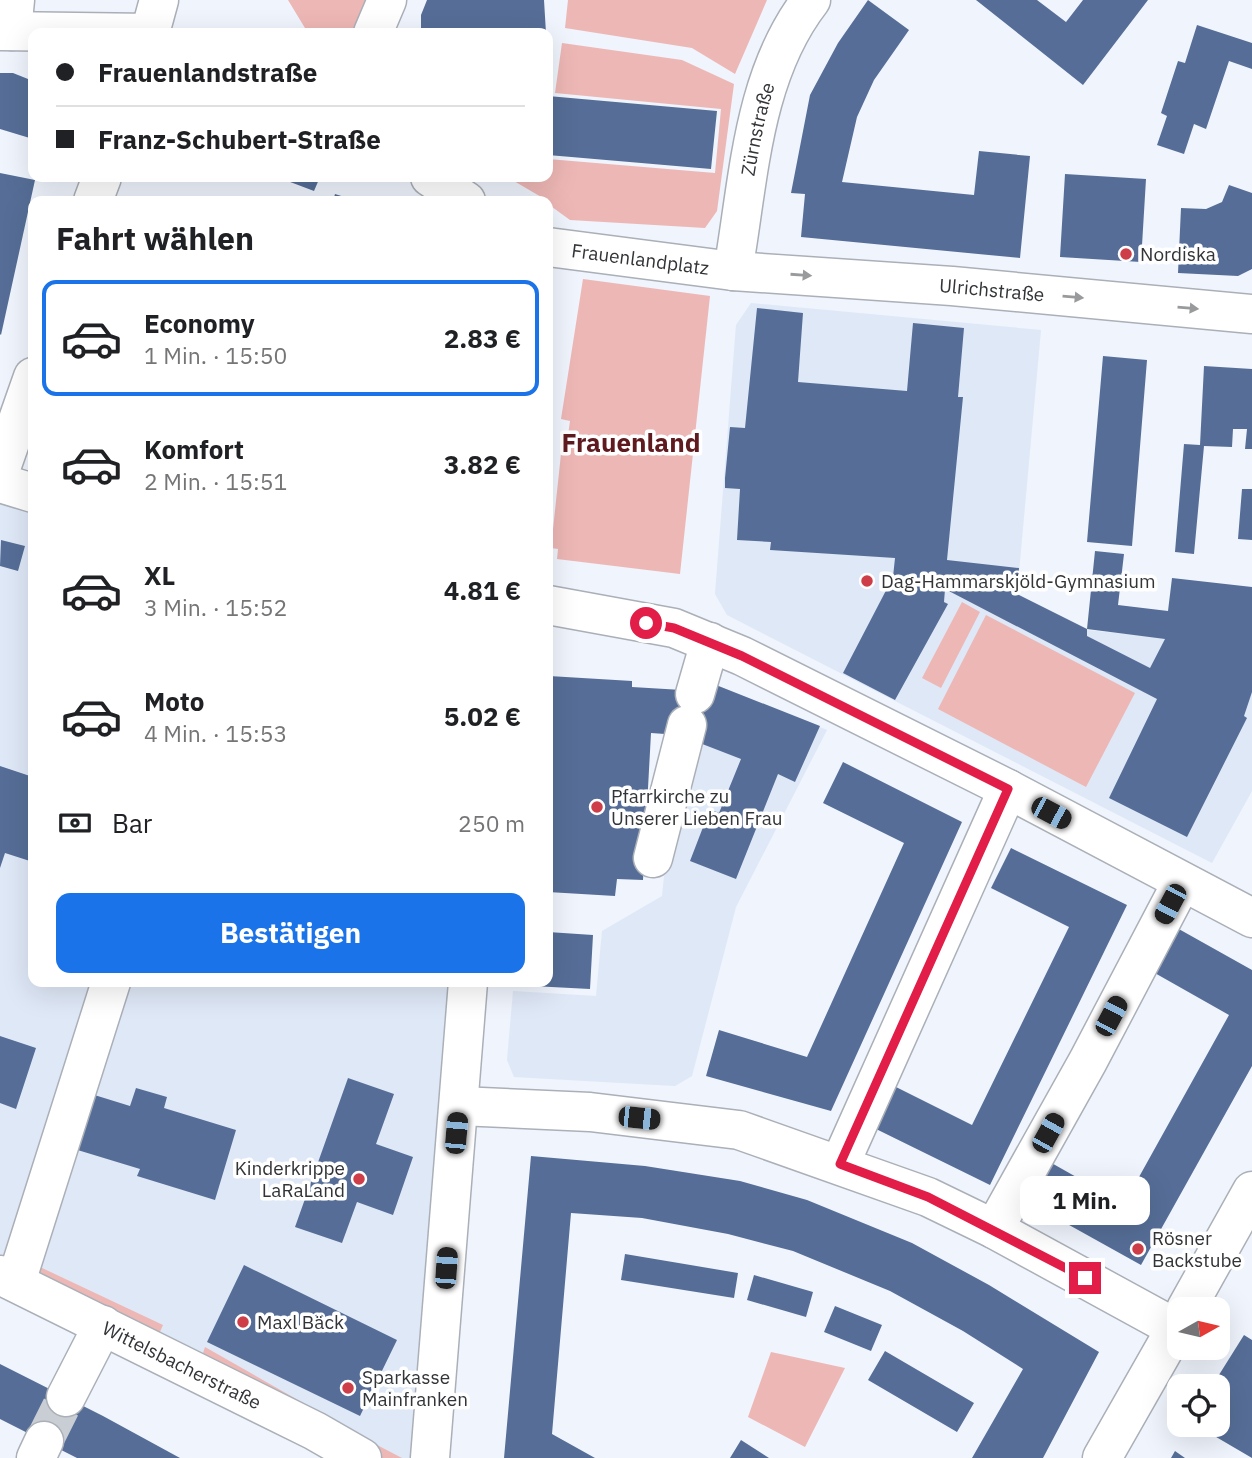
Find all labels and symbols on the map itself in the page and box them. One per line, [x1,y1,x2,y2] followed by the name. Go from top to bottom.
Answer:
[736,79,780,178] street label: Zürnstraße
[570,238,711,280] street label: Frauenlandplatz
[1140,242,1216,266] place label: Nordiska
[1118,246,1134,262] marker: Nordiska
[791,270,813,281] one-way arrow
[938,273,1045,307] street label: Ulrichstraße
[1062,292,1084,303] one-way arrow
[1177,303,1199,314] one-way arrow
[562,425,700,459] district label: Frauenland
[881,569,1156,593] place label: Dag-Hammarskjöld-Gymnasium
[859,573,875,589] marker: Dag-Hammarskjöld-Gymnasium
[630,607,662,639] route start
[611,784,783,830] place label: Pfarrkirche zu Unserer Lieben Frau
[1028,794,1075,832] car
[589,799,605,815] marker: Pfarrkirche zu Unserer Lieben Frau
[1151,881,1190,927] car
[1092,993,1131,1039] car
[618,1105,661,1131] car
[1029,1110,1068,1156] car
[444,1111,469,1155] car
[235,1156,345,1202] place label: Kinderkrippe LaRaLand
[351,1171,367,1187] marker: Kinderkrippe LaRaLand
[1020,1176,1150,1226] callout: 1 Min.
[1152,1226,1242,1272] place label: Rösner Backstube
[1130,1241,1146,1257] marker: Rösner Backstube
[435,1246,458,1290] car
[1069,1262,1101,1294] route end
[1167,1297,1230,1360] north arrow
[257,1310,344,1334] place label: Maxl Bäck
[235,1314,251,1330] marker: Maxl Bäck
[99,1316,265,1414] street label: Wittelsbacherstraße
[362,1365,468,1411] place label: Sparkasse Mainfranken
[340,1380,356,1396] marker: Sparkasse Mainfranken

